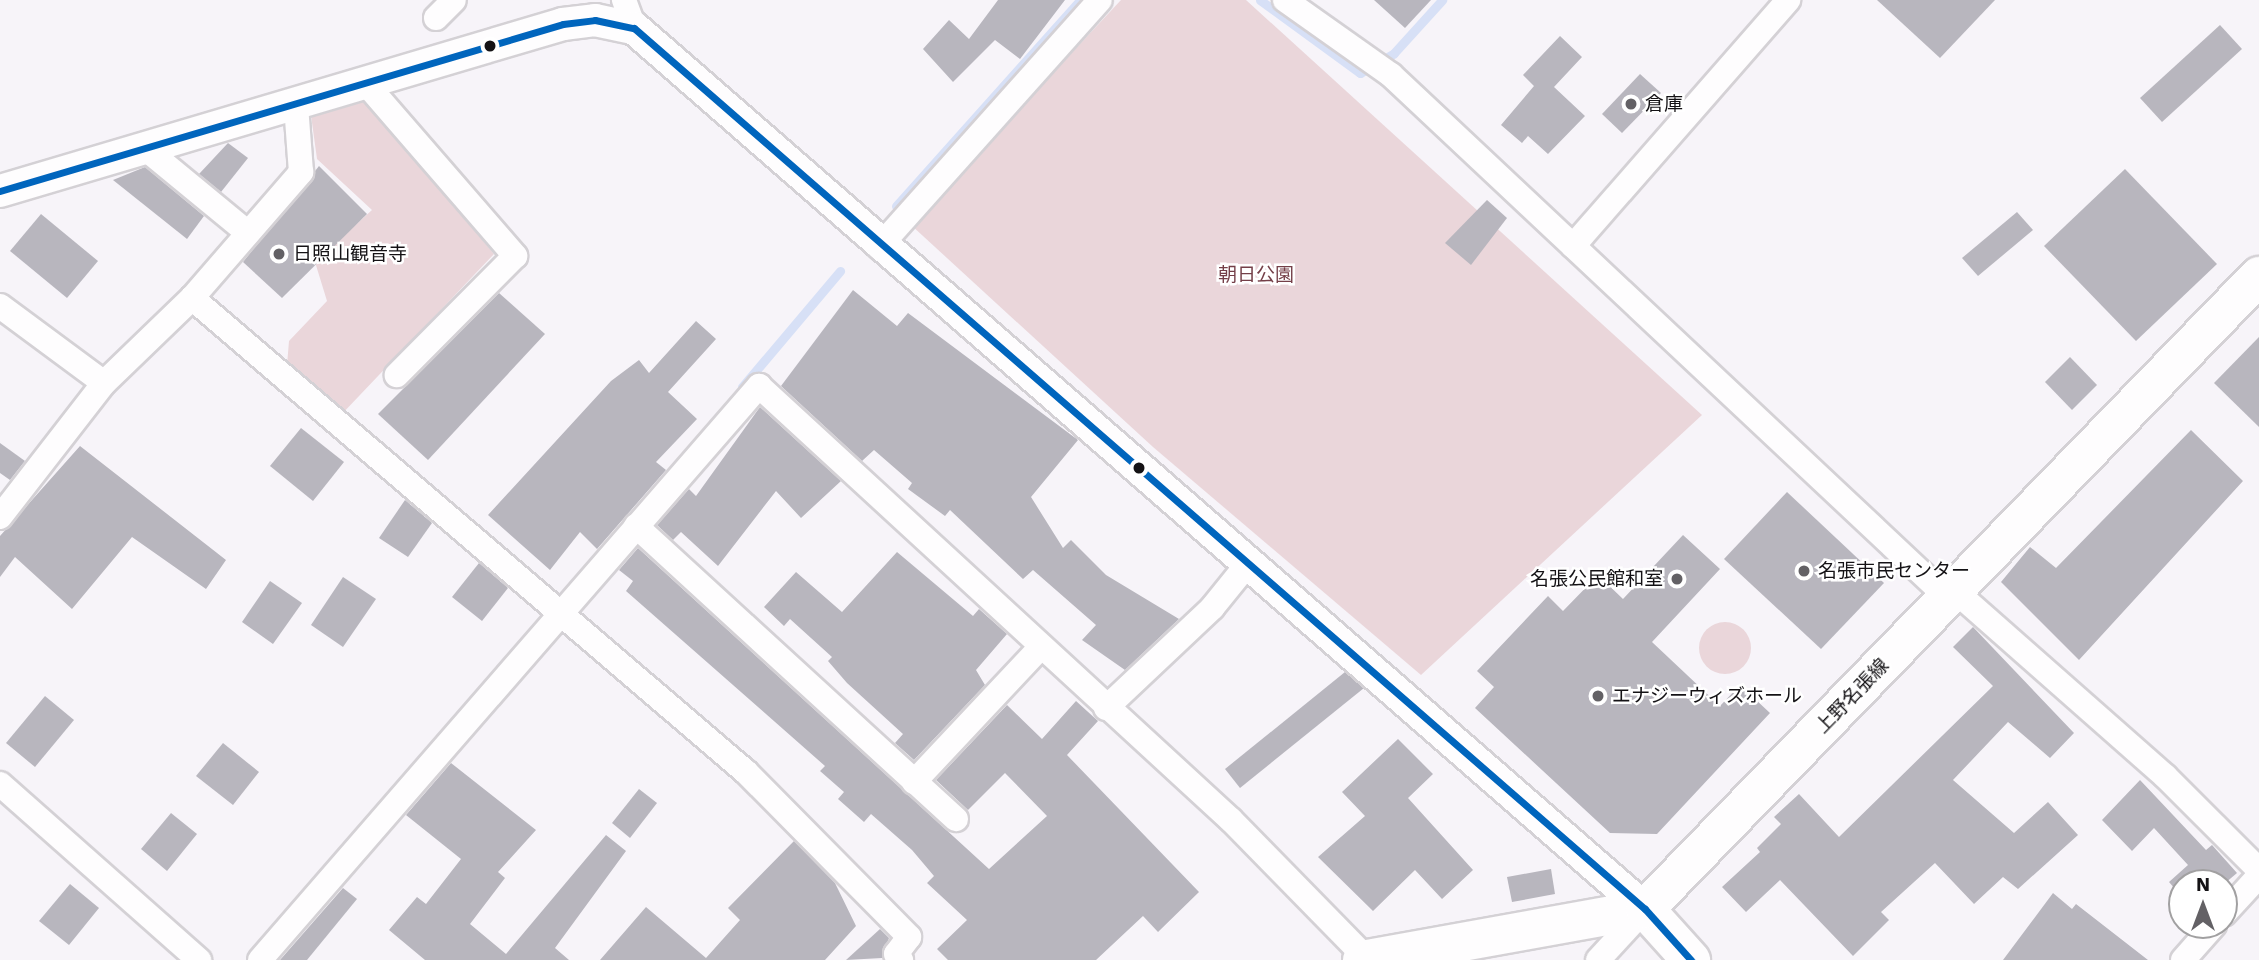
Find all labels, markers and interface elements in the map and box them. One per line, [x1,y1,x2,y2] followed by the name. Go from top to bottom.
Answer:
[483,39,497,53] unlabelled marker
[1645,93,1683,115] place label: 倉庫
[1623,96,1639,112] marker: 倉庫
[293,243,407,265] place label: 日照山観音寺
[271,246,287,262] marker: 日照山観音寺
[1218,264,1294,286] park label: 朝日公園
[1132,461,1146,475] unlabelled marker
[1818,560,1970,582] place label: 名張市民センター
[1796,563,1812,579] marker: 名張市民センター
[1530,568,1663,590] place label: 名張公民館和室
[1669,571,1685,587] marker: 名張公民館和室
[1811,654,1893,738] street label: 上野名張線
[1612,685,1802,707] place label: エナジーウィズホール
[1590,688,1606,704] marker: エナジーウィズホール
[2168,869,2238,939] north arrow
[2196,873,2210,896] text: N

